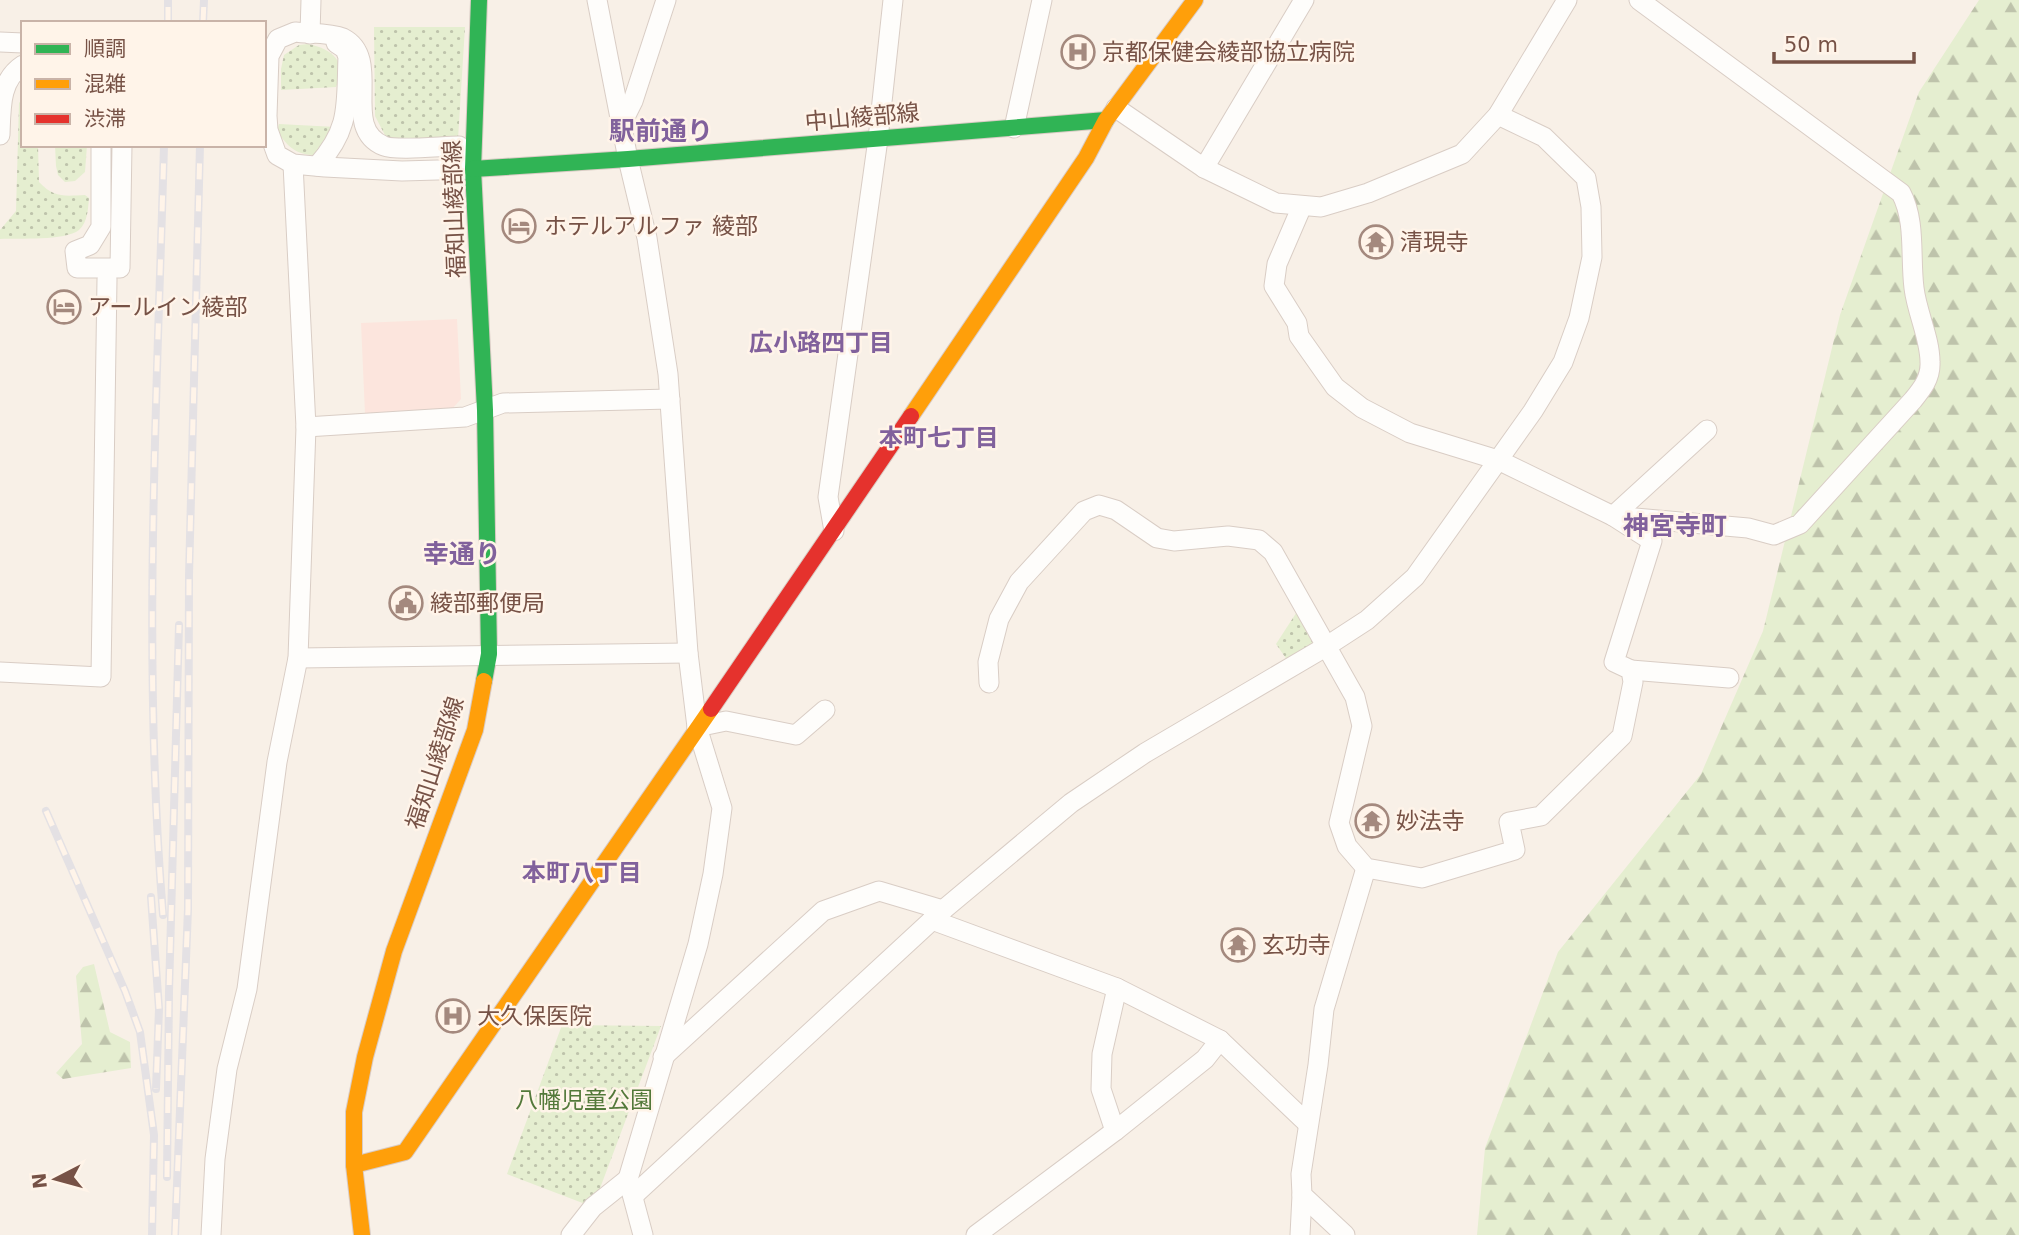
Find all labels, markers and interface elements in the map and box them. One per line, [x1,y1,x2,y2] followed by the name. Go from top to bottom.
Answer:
[21,21,266,147] legend
[1774,21,1914,65] scale bar
[1059,33,1097,71] hospital icon: 京都保健会綾部協立病院
[1784,33,1838,57] text: 50 m
[84,37,126,61] text: 順調
[1102,39,1355,65] place label: 京都保健会綾部協立病院
[84,72,126,96] text: 混雑
[804,99,920,135] street label: 中山綾部線
[84,107,126,131] text: 渋滞
[609,116,713,146] district label: 駅前通り
[439,140,469,278] street label: 福知山綾部線
[500,207,538,245] hotel icon: ホテルアルファ 綾部
[544,213,758,239] place label: ホテルアルファ 綾部
[1357,223,1395,261] temple icon: 清現寺
[1400,229,1469,255] place label: 清現寺
[45,288,83,326] hotel icon: アールイン綾部
[88,294,248,320] place label: アールイン綾部
[749,329,893,357] district label: 広小路四丁目
[879,424,999,452] district label: 本町七丁目
[1623,511,1727,541] district label: 神宮寺町
[423,539,501,569] district label: 幸通り
[387,584,425,622] public building icon: 綾部郵便局
[430,590,545,616] place label: 綾部郵便局
[401,693,469,833] street label: 福知山綾部線
[1353,802,1391,840] temple icon: 妙法寺
[1396,808,1465,834] place label: 妙法寺
[522,859,642,887] district label: 本町八丁目
[1219,926,1257,964] temple icon: 玄功寺
[1262,932,1331,958] place label: 玄功寺
[434,997,472,1035] hospital icon: 大久保医院
[477,1003,592,1029] place label: 大久保医院
[515,1087,653,1113] park label: 八幡児童公園
[21,1144,91,1214] north arrow
[27,1172,51,1190] text: N

